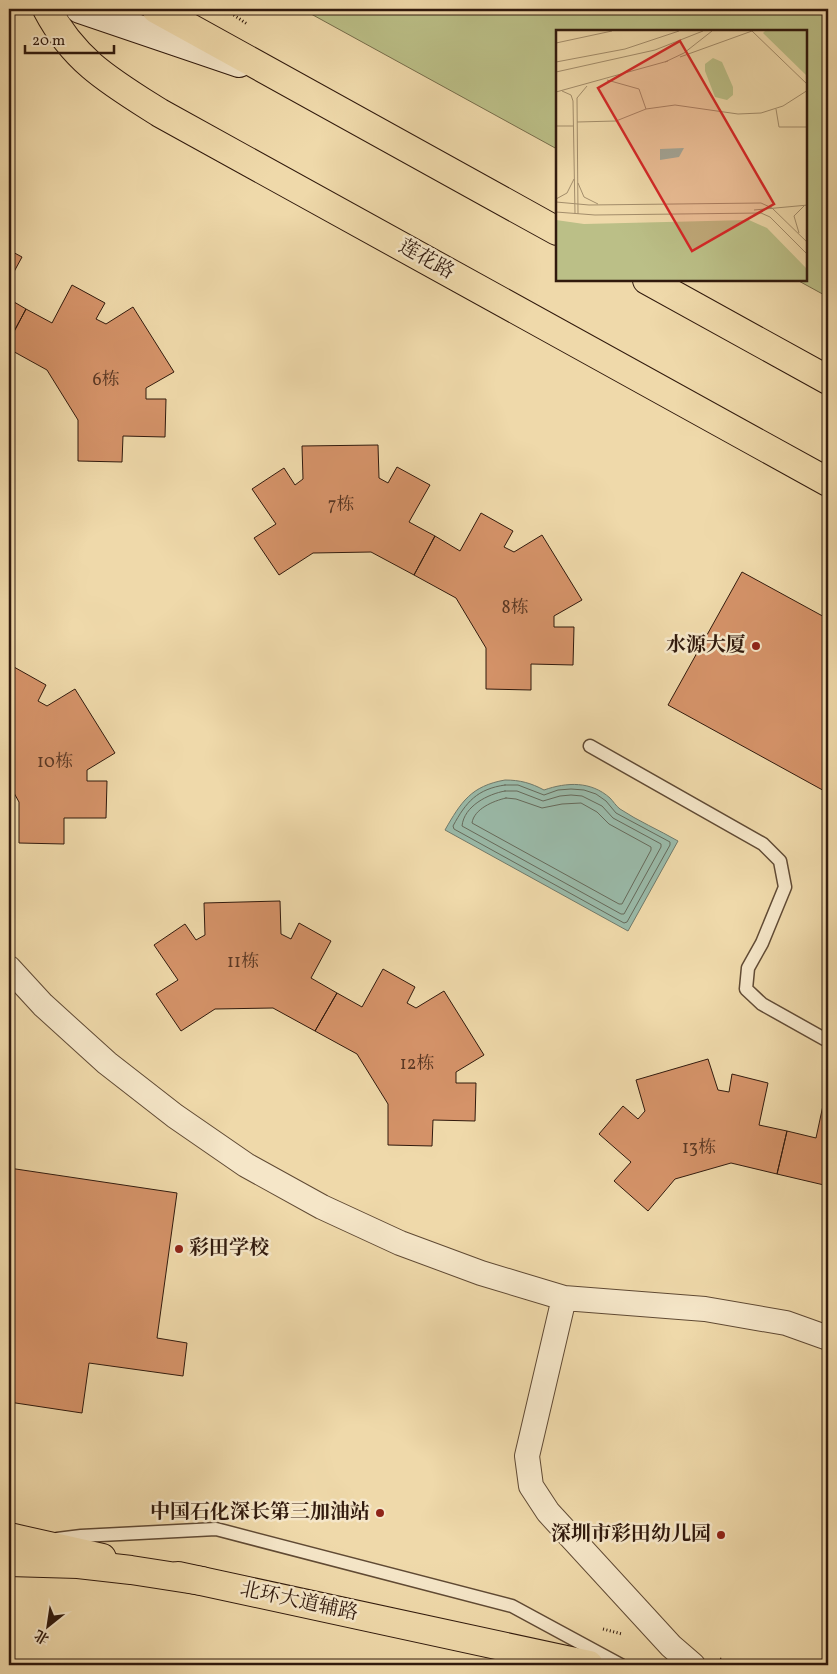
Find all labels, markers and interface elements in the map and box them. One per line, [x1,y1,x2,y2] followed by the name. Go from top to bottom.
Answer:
[25,22,114,54] scale bar
[556,30,807,281] inset map
[32,31,65,52] text: 20 m
[393,233,459,287] street label: 莲花路
[92,368,120,393] house number: 6栋
[328,493,354,518] house number: 7栋
[501,596,529,621] house number: 8栋
[666,632,746,660] place label: 水源大厦
[750,640,762,652] marker: 水源大厦
[37,750,73,775] house number: 10栋
[227,950,259,975] house number: 11栋
[400,1052,434,1077] house number: 12栋
[682,1136,716,1161] house number: 13栋
[189,1235,269,1263] place label: 彩田学校
[173,1243,185,1255] marker: 彩田学校
[150,1499,370,1527] place label: 中国石化深长第三加油站
[374,1507,386,1519] marker: 中国石化深长第三加油站
[551,1521,711,1549] place label: 深圳市彩田幼儿园
[715,1529,727,1541] marker: 深圳市彩田幼儿园
[237,1576,361,1628] street label: 北环大道辅路
[22,1602,72,1652] north arrow
[31,1624,53,1648] text: 北

